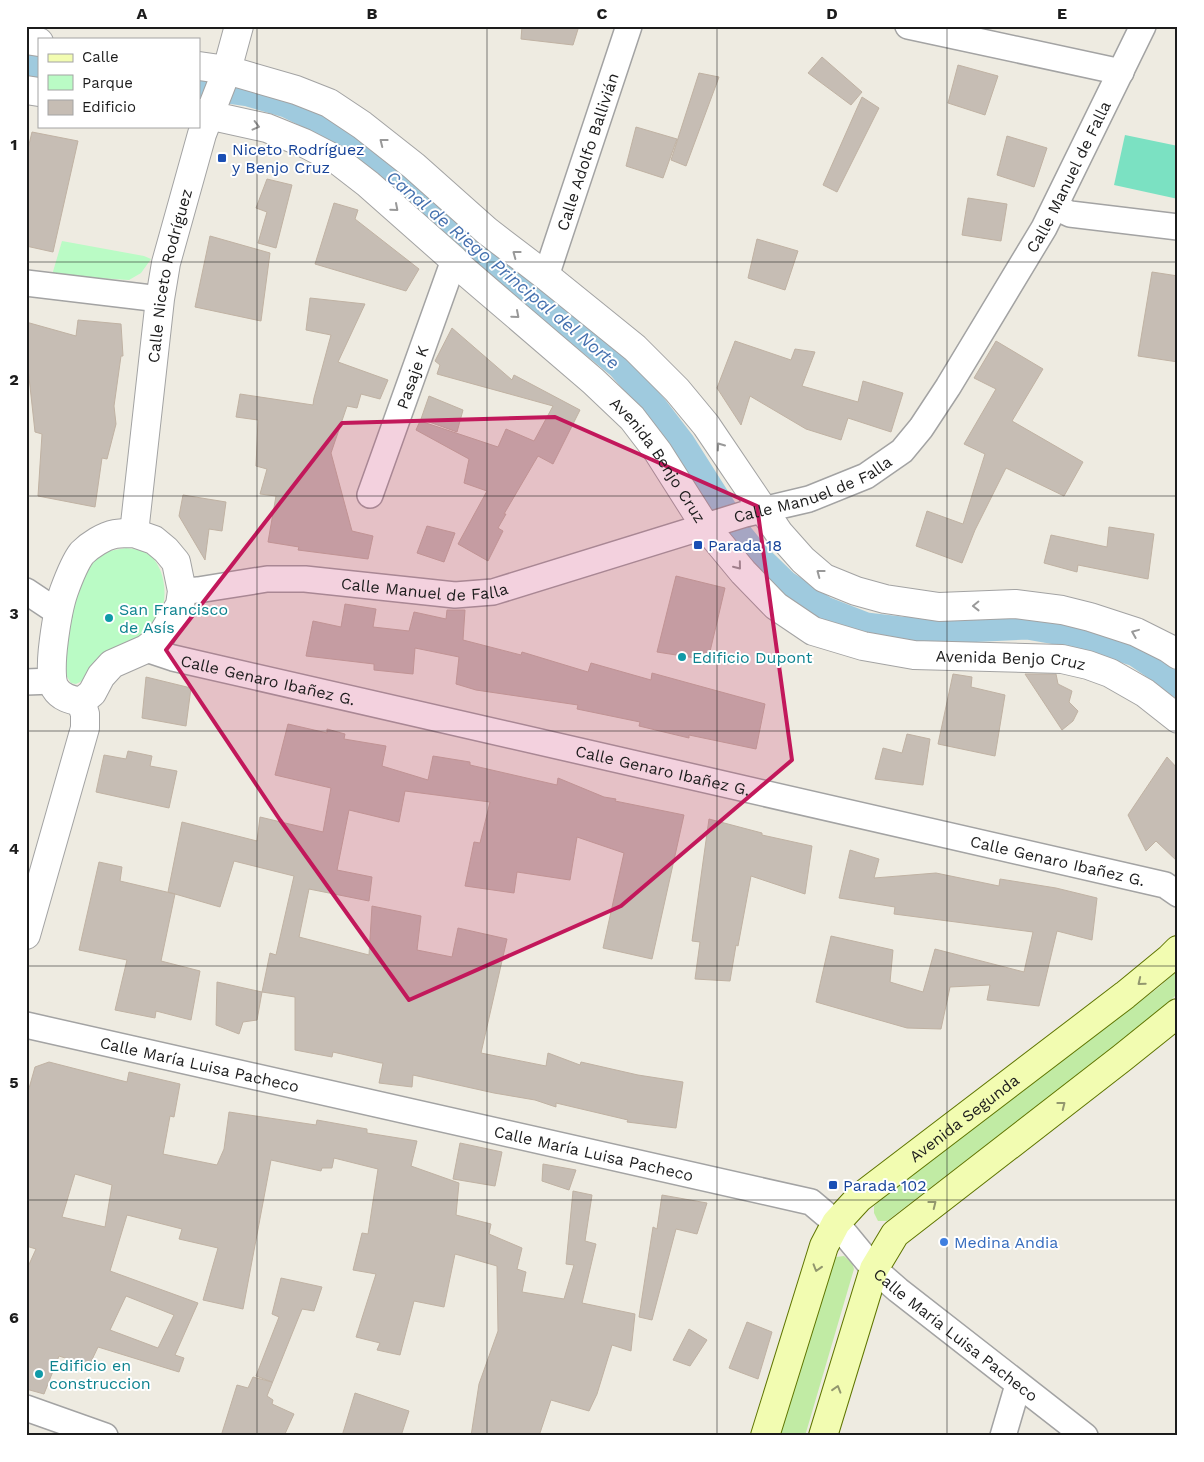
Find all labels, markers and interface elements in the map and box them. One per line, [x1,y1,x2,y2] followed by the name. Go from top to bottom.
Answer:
[137,4,148,23] text: A
[367,4,378,23] text: B
[597,4,608,23] text: C
[826,4,838,23] text: D
[1057,4,1067,23] text: E
[38,38,200,128] legend
[82,48,119,66] text: Calle
[553,70,623,233] street label: Calle Adolfo Ballivián
[82,74,133,92] text: Parque
[82,98,136,116] text: Edificio
[1022,98,1115,256] street label: Calle Manuel de Falla
[252,120,261,131] one-way arrow
[11,135,17,154] text: 1
[380,139,389,148] one-way arrow
[232,140,365,177] place label: Niceto Rodríguez y Benjo Cruz
[216,152,228,164] marker: Niceto Rodríguez y Benjo Cruz
[383,166,624,373] water label: Canal de Riego Principal del Norte
[144,187,196,364] street label: Calle Niceto Rodríguez
[389,202,398,211] one-way arrow
[513,251,522,259] one-way arrow
[511,310,520,319] one-way arrow
[393,343,433,412] street label: Pasaje K
[9,370,19,389] text: 2
[606,393,709,526] street label: Avenida Benjo Cruz
[717,442,726,452] one-way arrow
[731,452,895,527] street label: Calle Manuel de Falla
[708,536,782,555] place label: Parada 18
[692,539,704,551] marker: Parada 18
[733,561,742,570] one-way arrow
[817,571,826,579] one-way arrow
[340,574,510,605] street label: Calle Manuel de Falla
[119,600,228,637] place label: San Francisco de Asís
[972,600,980,611] one-way arrow
[9,604,19,623] text: 3
[103,612,115,624] marker: San Francisco de Asís
[1131,628,1140,639] one-way arrow
[935,647,1088,674] street label: Avenida Benjo Cruz
[692,648,813,667] place label: Edificio Dupont
[179,651,357,709] street label: Calle Genaro Ibañez G.
[676,651,688,663] marker: Edificio Dupont
[574,741,752,800] street label: Calle Genaro Ibañez G.
[968,832,1147,890] street label: Calle Genaro Ibañez G.
[9,839,19,858] text: 4
[1138,976,1147,984] one-way arrow
[98,1033,301,1096] street label: Calle María Luisa Pacheco
[906,1070,1023,1166] street label: Avenida Segunda
[9,1073,19,1092] text: 5
[1056,1102,1065,1110] one-way arrow
[492,1122,695,1185] street label: Calle María Luisa Pacheco
[843,1176,927,1195] place label: Parada 102
[827,1179,839,1191] marker: Parada 102
[928,1201,937,1210] one-way arrow
[954,1233,1058,1252] place label: Medina Andia
[938,1236,950,1248] marker: Medina Andia
[813,1263,823,1272] one-way arrow
[870,1264,1041,1406] street label: Calle María Luisa Pacheco
[9,1308,19,1327] text: 6
[49,1356,151,1393] place label: Edificio en construccion
[33,1368,45,1380] marker: Edificio en construccion
[832,1385,842,1394] one-way arrow

